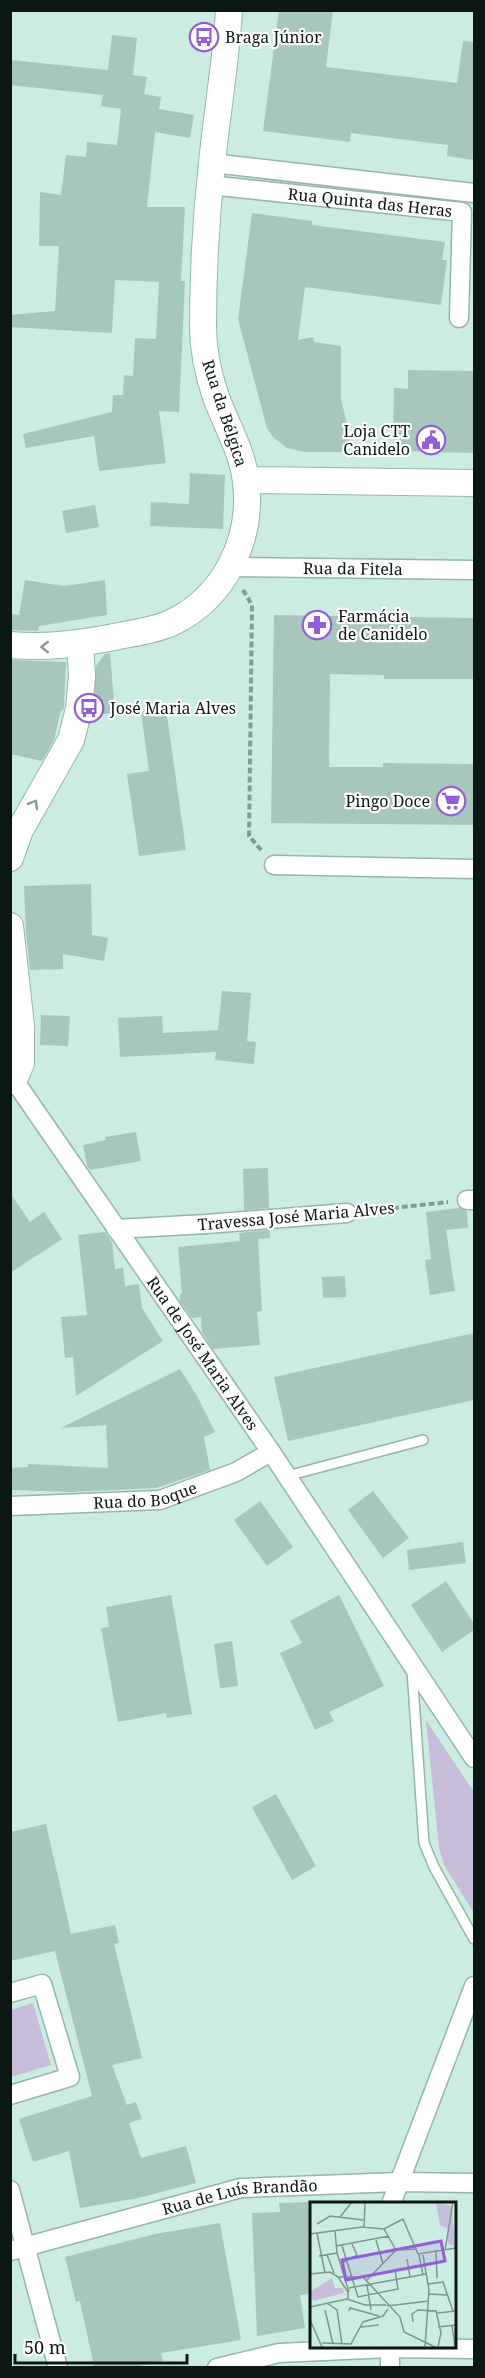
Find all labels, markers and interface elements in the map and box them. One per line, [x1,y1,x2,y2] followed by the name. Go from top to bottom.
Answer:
[188,21,220,53] bus stop icon: Braga Júnior
[225,26,322,48] place label: Braga Júnior
[287,182,453,222] street label: Rua Quinta das Heras
[197,357,253,469] street label: Rua da Bélgica
[343,420,410,460] place label: Loja CTT Canidelo
[415,424,447,456] public building icon: Loja CTT Canidelo
[303,557,403,580] street label: Rua da Fitela
[338,605,427,645] place label: Farmácia de Canidelo
[301,609,333,641] pharmacy icon: Farmácia de Canidelo
[41,641,50,653] one-way arrow
[73,692,105,724] bus stop icon: José Maria Alves
[109,697,236,719] place label: José Maria Alves
[435,785,467,817] supermarket icon: Pingo Doce
[346,790,430,812] place label: Pingo Doce
[27,800,38,811] one-way arrow
[197,1196,395,1236] street label: Travessa José Maria Alves
[142,1272,264,1434] street label: Rua de José Maria Alves
[93,1476,200,1514] street label: Rua do Boque
[159,2174,318,2220] street label: Rua de Luís Brandão
[310,2202,455,2348] inset map
[15,2327,188,2365] scale bar
[24,2335,66,2359] text: 50 m

